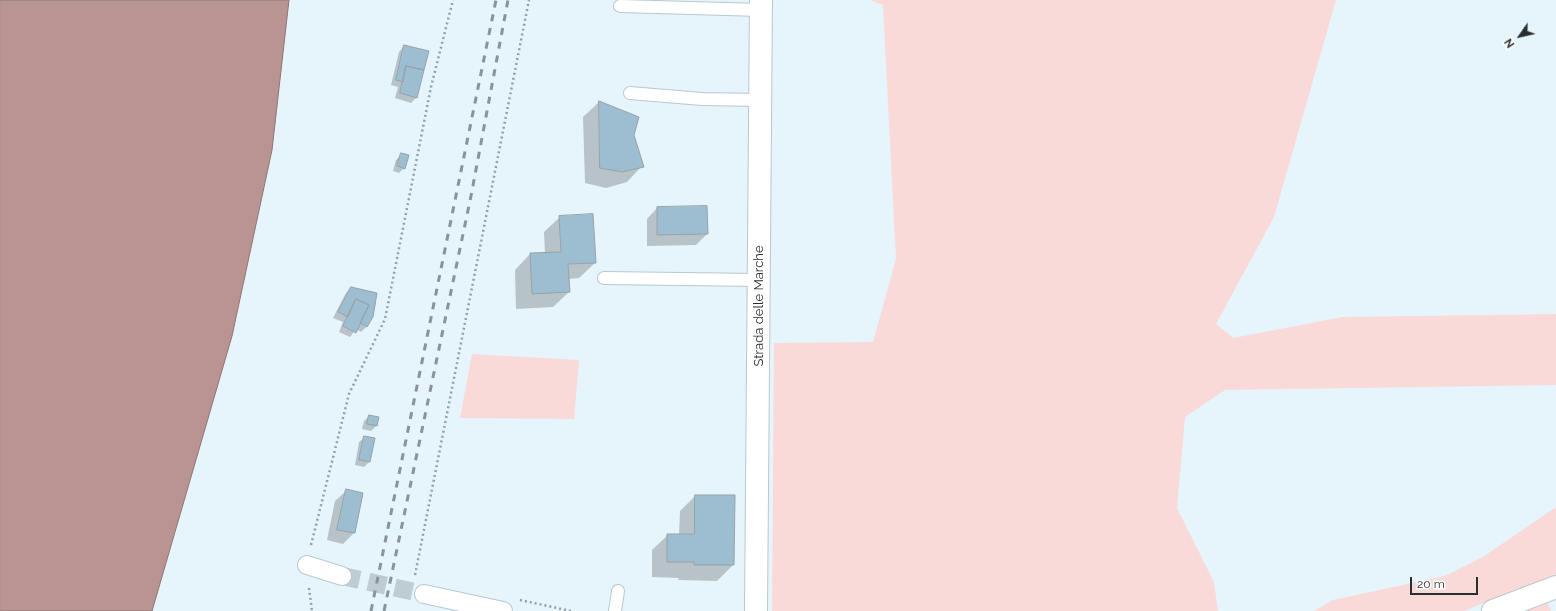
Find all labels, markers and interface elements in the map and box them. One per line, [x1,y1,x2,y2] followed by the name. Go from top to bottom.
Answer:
[1500,16,1540,56] north arrow
[1502,36,1517,50] text: N
[751,245,767,367] street label: Strada delle Marche
[1412,569,1480,595] scale bar
[1417,577,1445,591] text: 20 m

